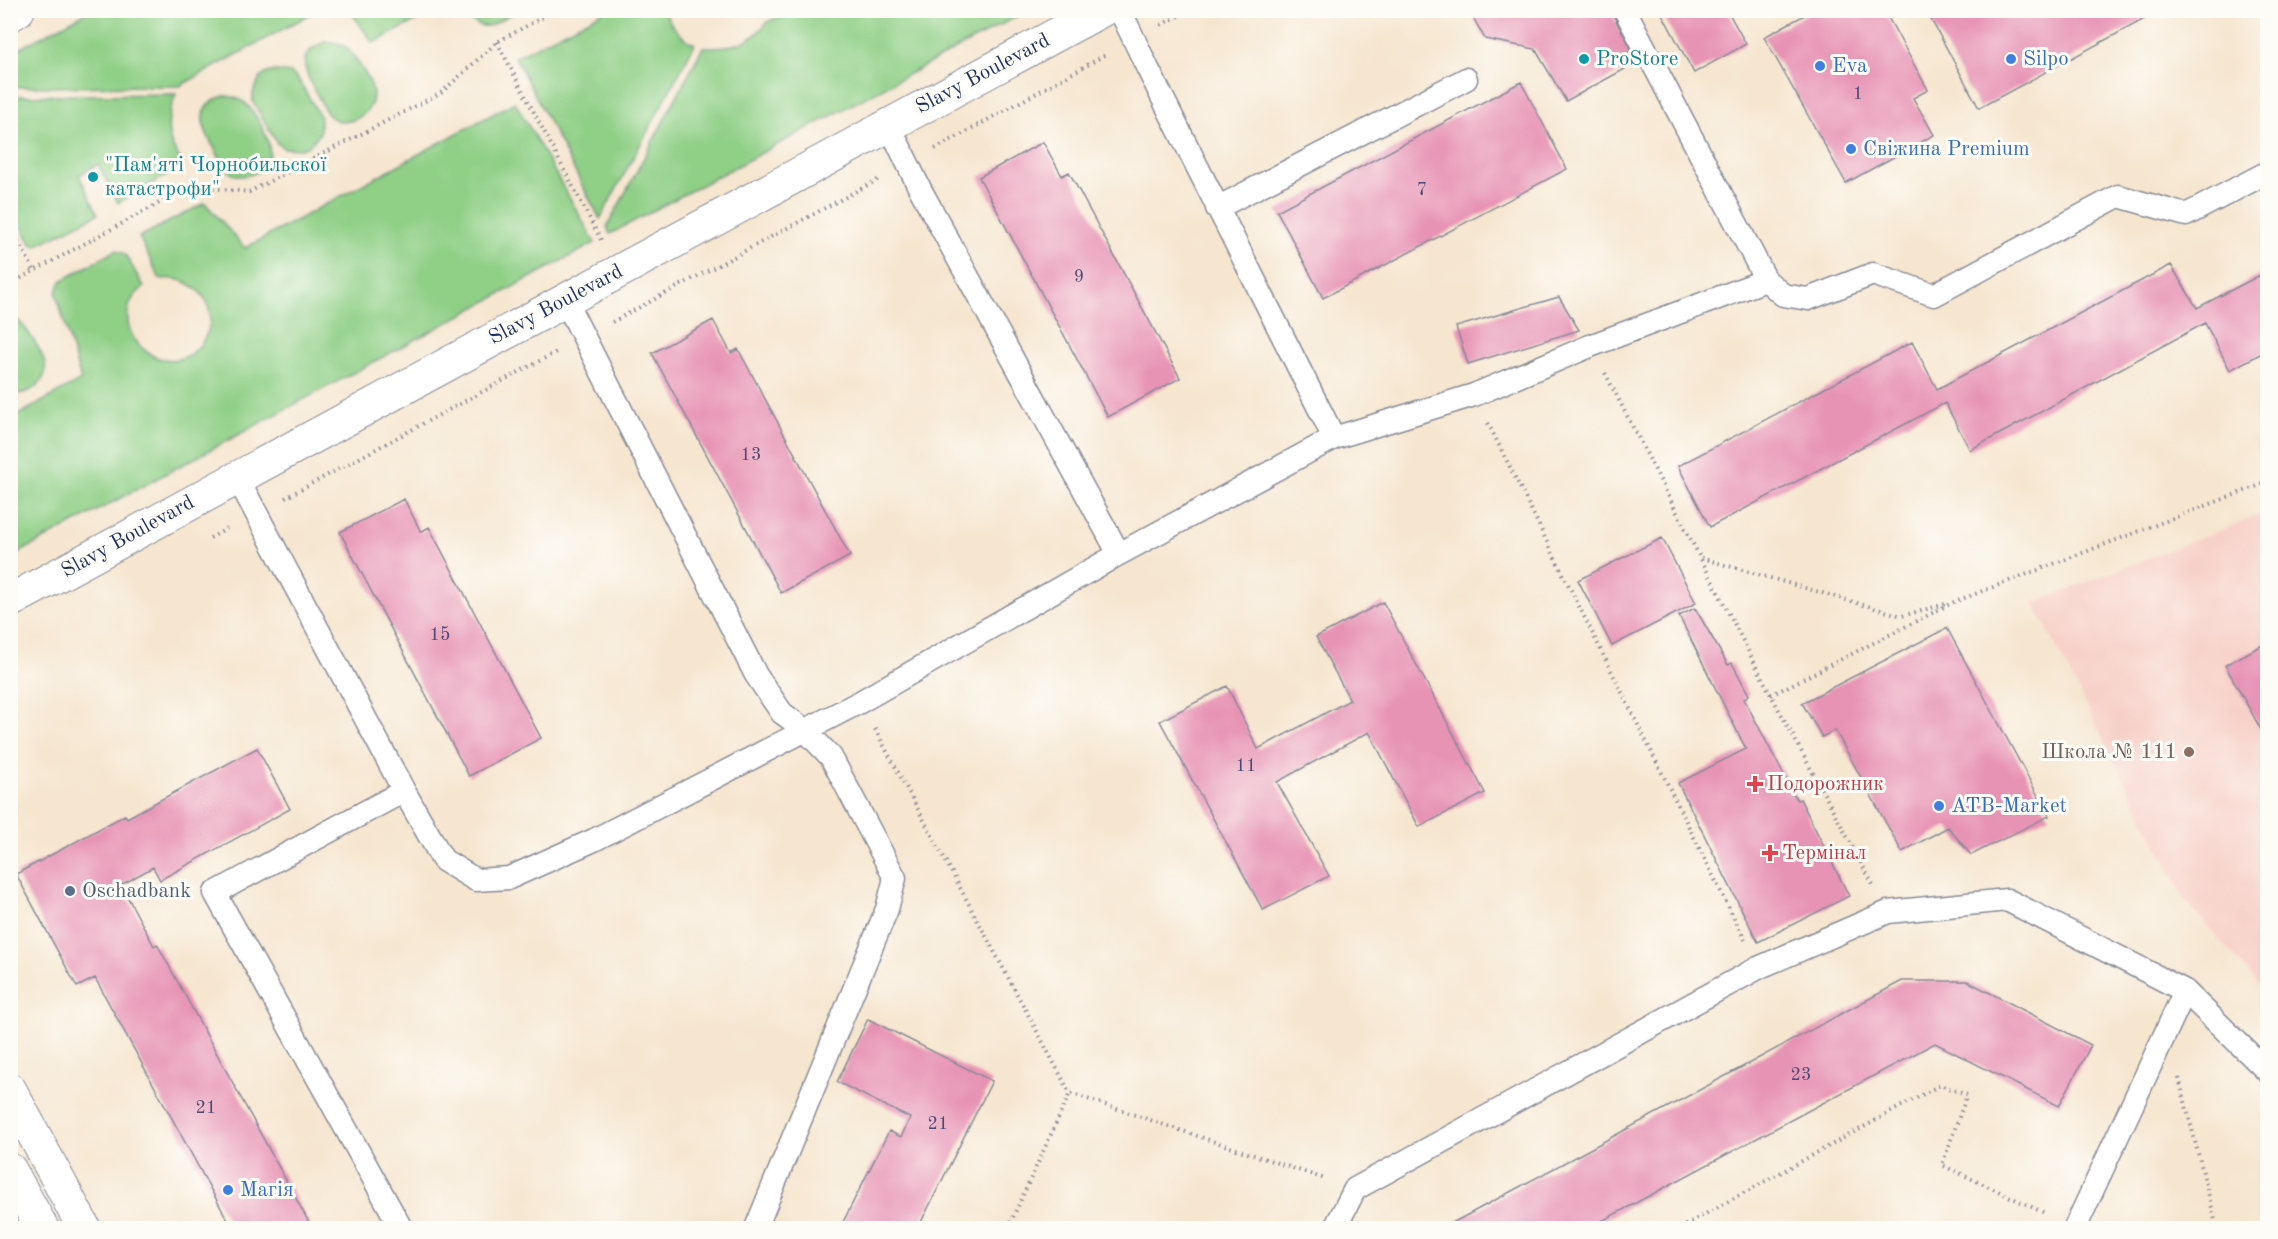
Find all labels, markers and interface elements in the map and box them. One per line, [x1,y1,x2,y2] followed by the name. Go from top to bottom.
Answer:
[913,30,1053,118] street label: Slavy Boulevard
[1596,49,1678,70] place label: ProStore
[2023,49,2069,70] place label: Silpo
[1577,52,1591,66] marker: ProStore
[2004,52,2018,66] marker: Silpo
[1832,56,1867,77] place label: Eva
[1813,59,1827,73] marker: Eva
[1853,85,1863,103] house number: 1
[1863,139,2030,160] place label: Свіжина Premium
[1844,142,1858,156] marker: Свіжина Premium
[105,155,327,200] place label: "Пам'яті Чорнобильскої катастрофи"
[86,170,100,184] marker: "Пам'яті Чорнобильскої катастрофи"
[1417,181,1427,199] house number: 7
[486,261,626,349] street label: Slavy Boulevard
[1074,268,1084,286] house number: 9
[741,446,761,464] house number: 13
[58,492,198,582] street label: Slavy Boulevard
[430,626,450,644] house number: 15
[2041,742,2177,763] place label: Школа № 111
[2182,745,2196,759] marker: Школа № 111
[1236,757,1256,775] house number: 11
[1767,774,1884,795] place label: Подорожник
[1748,777,1762,791] marker: Подорожник
[1951,796,2067,817] place label: ATB-Market
[1932,799,1946,813] marker: ATB-Market
[1782,843,1866,864] place label: Термінал
[1763,846,1777,860] marker: Термінал
[82,881,191,902] place label: Oschadbank
[63,884,77,898] marker: Oschadbank
[1791,1066,1811,1084] house number: 23
[196,1099,216,1117] house number: 21
[928,1115,948,1133] house number: 21
[240,1180,294,1201] place label: Магія
[221,1183,235,1197] marker: Магія

